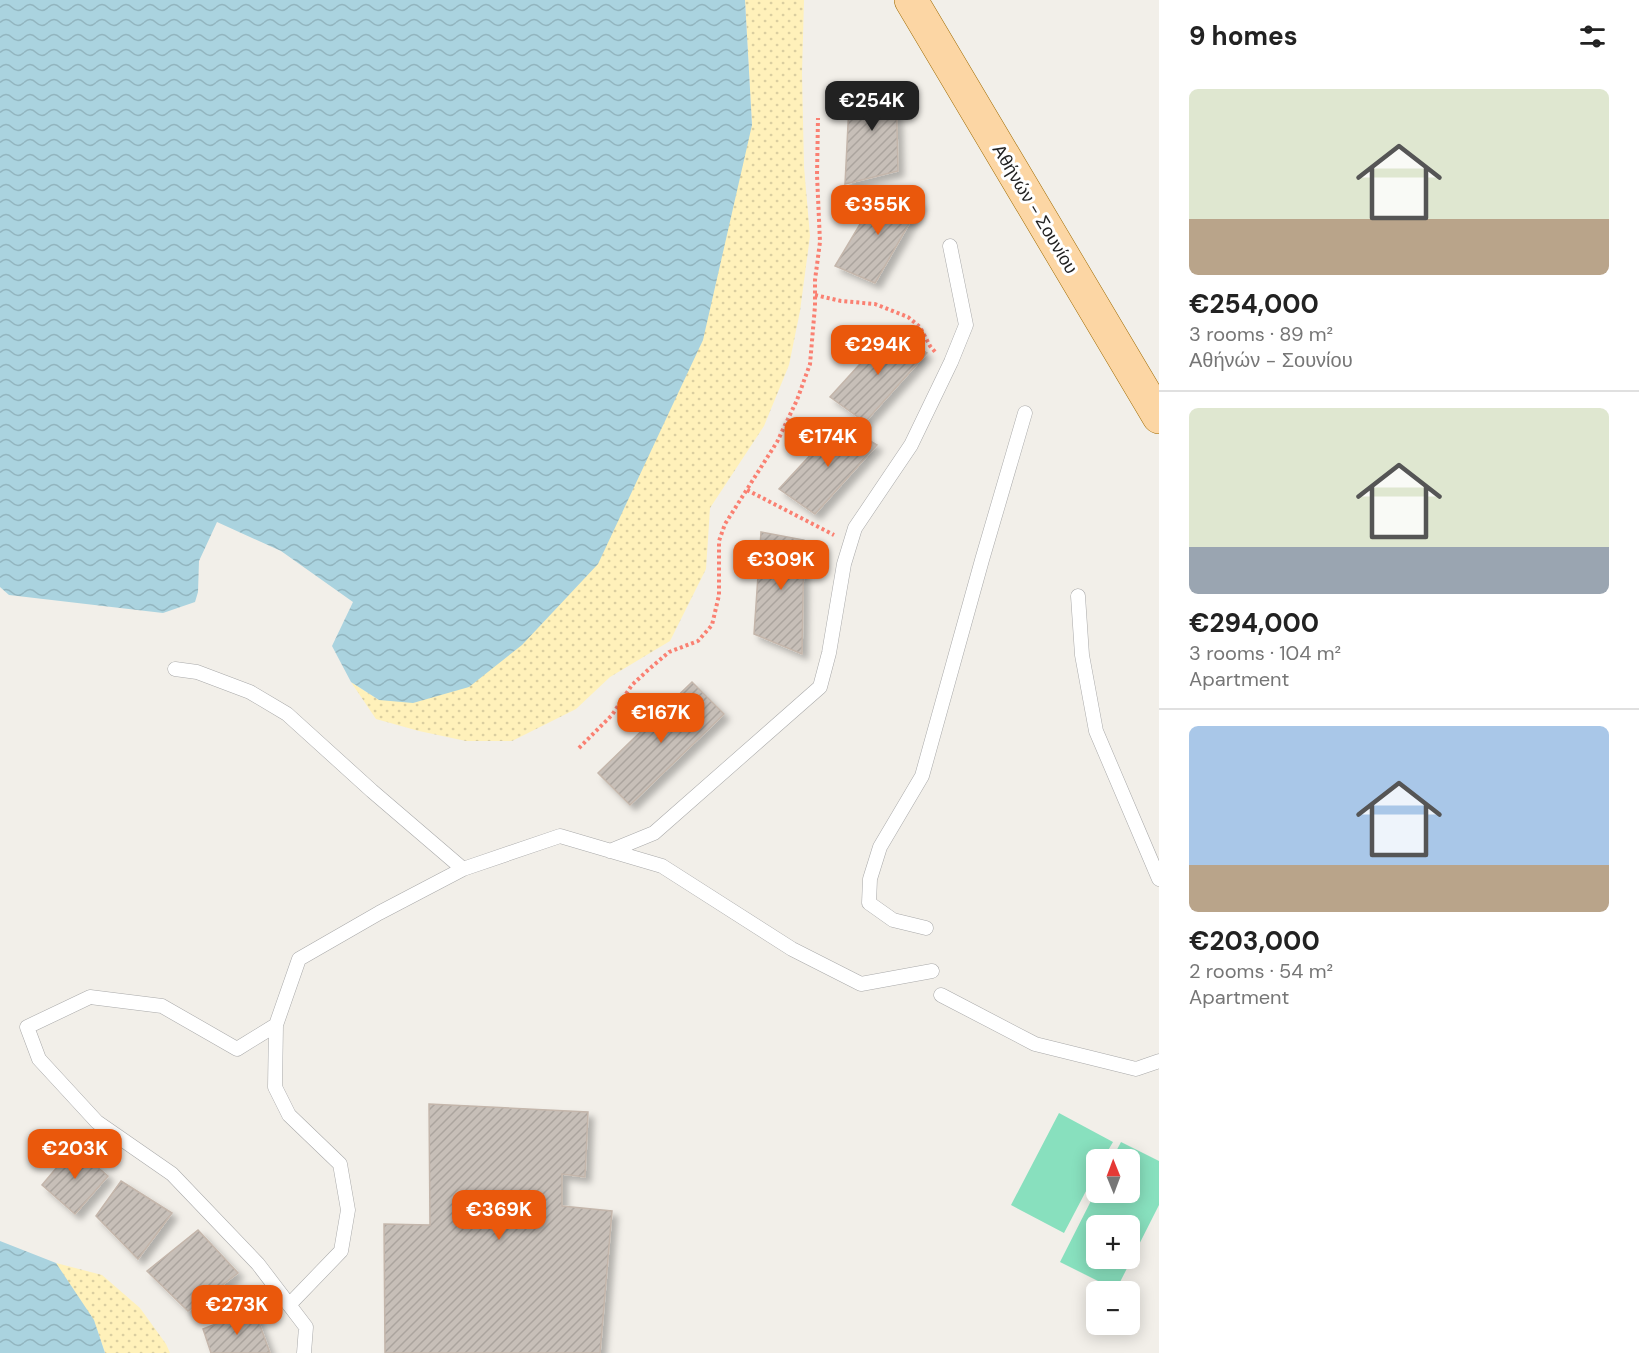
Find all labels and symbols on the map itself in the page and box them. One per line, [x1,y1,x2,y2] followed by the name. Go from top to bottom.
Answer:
[830,81,914,132] pin: €254K
[987,140,1083,278] street label: Αθήνών - Σουνίου
[836,185,920,236] pin: €355K
[836,325,920,376] pin: €294K
[786,417,870,468] pin: €174K
[739,540,823,591] pin: €309K
[619,693,703,744] pin: €167K
[33,1129,117,1180] pin: €203K
[1086,1149,1140,1203] north arrow
[457,1190,541,1241] pin: €369K
[195,1285,279,1336] pin: €273K

